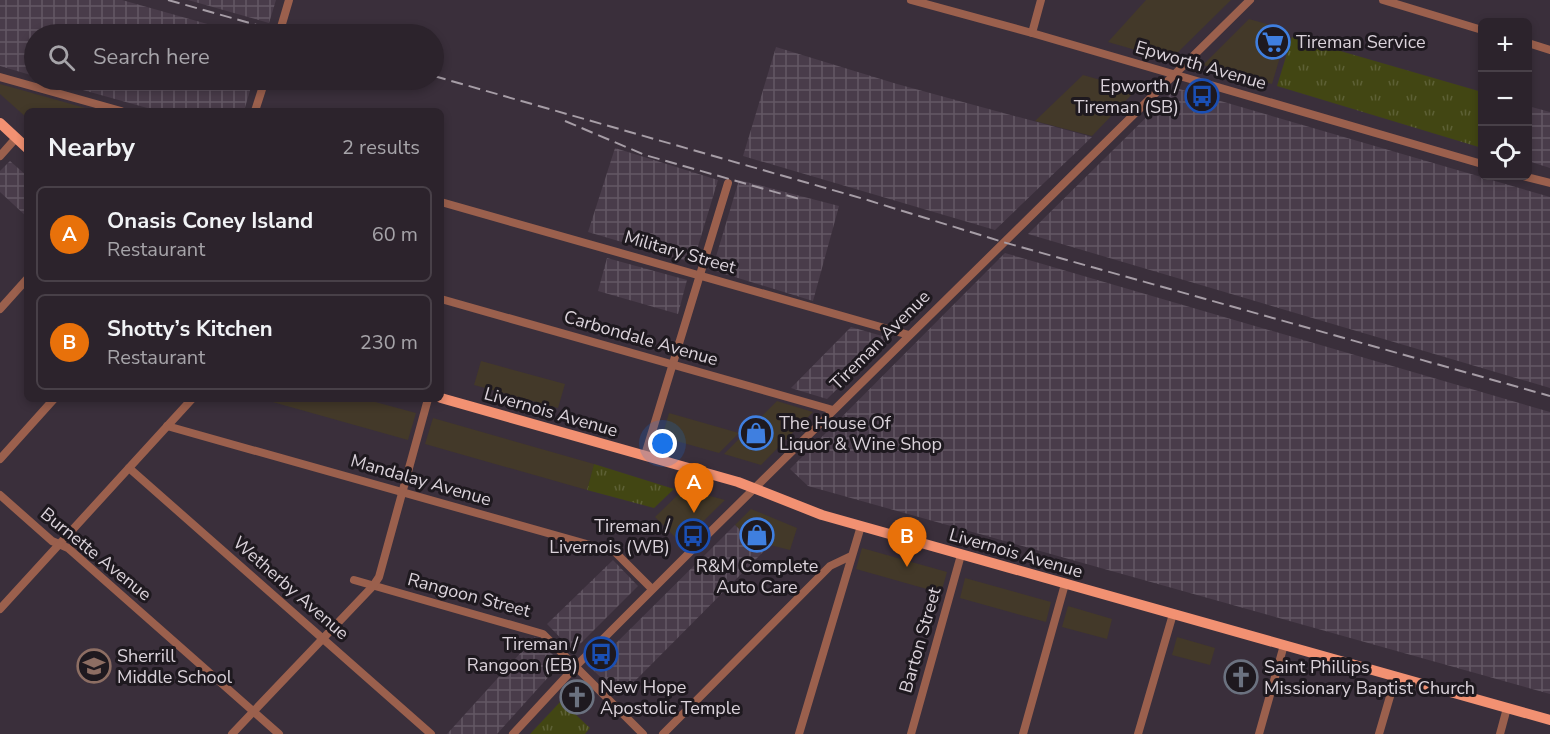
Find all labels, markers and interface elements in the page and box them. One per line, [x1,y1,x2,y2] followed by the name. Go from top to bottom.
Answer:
[1478,18,1532,180] map controls
[1478,18,1532,72] button: +
[24,24,444,90] search box
[1255,24,1291,60] supermarket icon: Tireman Service
[1296,30,1426,54] place label: Tireman Service
[1133,35,1269,95] street label: Epworth Avenue
[45,41,78,74] icon: search
[93,42,210,72] text: Search here
[1478,72,1532,126] button: −
[1074,74,1180,119] place label: Epworth / Tireman (SB)
[1184,78,1220,114] bus stop icon: Epworth / Tireman (SB)
[1478,126,1532,180] button: locate
[48,130,135,165] text: Nearby
[342,134,420,161] text: 2 results
[107,206,313,236] text: Onasis Coney Island
[62,221,77,248] text: A
[372,221,418,248] text: 60 m
[621,225,739,280] street label: Military Street
[107,236,205,263] text: Restaurant
[825,285,935,395] street label: Tireman Avenue
[561,305,721,371] street label: Carbondale Avenue
[107,314,273,344] text: Shotty’s Kitchen
[63,329,76,356] text: B
[360,329,418,356] text: 230 m
[107,344,205,371] text: Restaurant
[481,381,621,443] street label: Livernois Avenue
[779,411,942,456] place label: The House Of Liquor & Wine Shop
[738,415,774,451] shop icon: The House Of Liquor & Wine Shop
[648,429,677,458] your location
[348,448,494,512] street label: Mandalay Avenue
[674,464,714,513] pin: A
[36,502,156,606] street label: Burnette Avenue
[549,514,671,559] place label: Tireman / Livernois (WB)
[739,517,775,553] shop icon: R&M Complete Auto Care
[675,518,711,554] bus stop icon: Tireman / Livernois (WB)
[888,518,926,567] pin: B
[946,522,1086,584] street label: Livernois Avenue
[228,531,354,645] street label: Wetherby Avenue
[696,554,818,599] place label: R&M Complete Auto Care
[405,567,534,623] street label: Rangoon Street
[893,584,947,696] street label: Barton Street
[467,632,579,677] place label: Tireman / Rangoon (EB)
[583,636,619,672] bus stop icon: Tireman / Rangoon (EB)
[117,644,233,689] place label: Sherrill Middle School
[76,648,112,684] school or university icon: Sherrill Middle School
[1264,655,1475,700] place label: Saint Phillips Missionary Baptist Church
[1223,659,1259,695] church icon: Saint Phillips Missionary Baptist Church
[600,675,741,720] place label: New Hope Apostolic Temple
[559,679,595,715] church icon: New Hope Apostolic Temple

